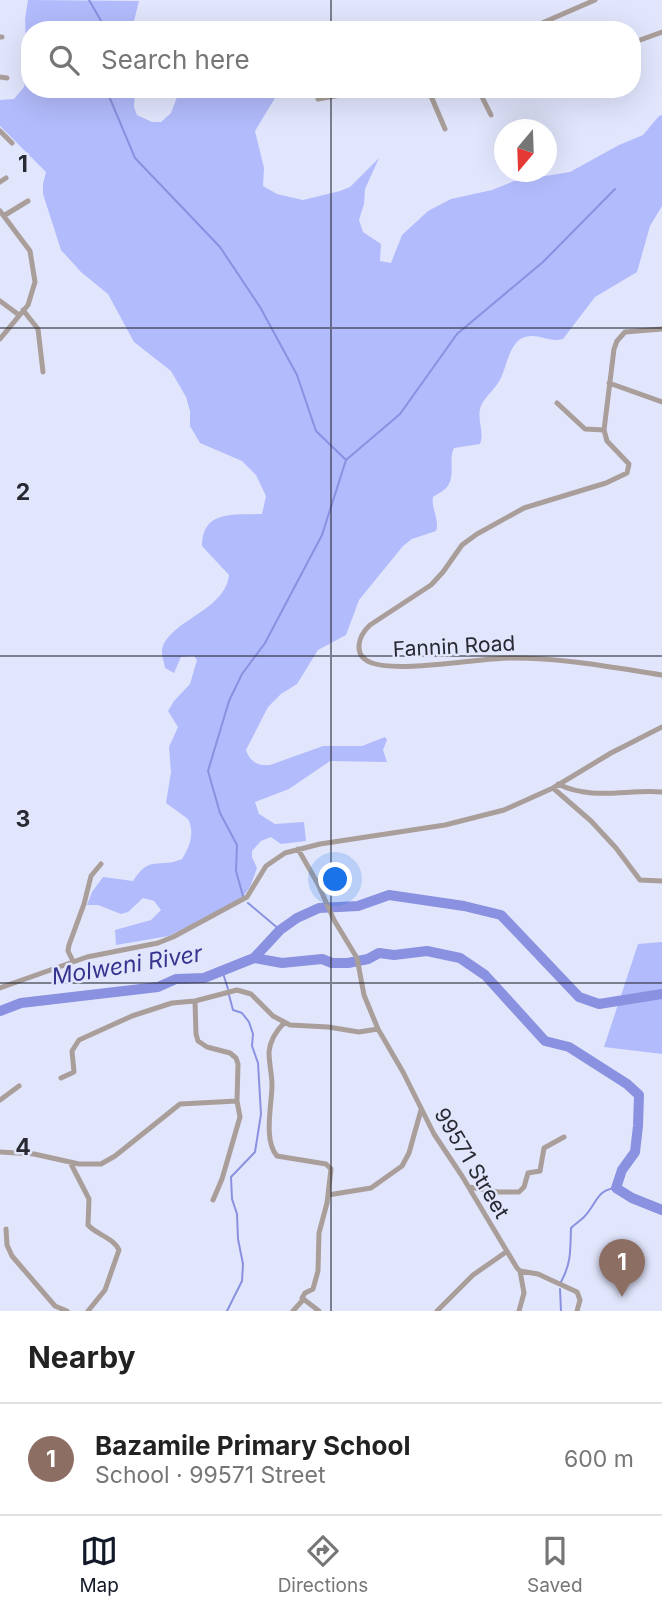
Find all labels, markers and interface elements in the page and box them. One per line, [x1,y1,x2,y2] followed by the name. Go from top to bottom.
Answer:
[21,21,641,98] search box
[45,41,83,79] icon: search
[101,44,250,75] text: Search here
[494,119,557,182] north arrow
[18,150,28,178] text: 1
[16,478,30,506] text: 2
[392,630,516,662] street label: Fannin Road
[16,805,30,833] text: 3
[318,862,352,896] your location
[50,939,206,991] water label: Molweni River
[429,1103,515,1223] street label: 99571 Street
[15,1133,31,1161] text: 4
[599,1239,645,1297] pin: 1
[28,1339,136,1375] text: Nearby
[95,1430,411,1461] text: Bazamile Primary School
[46,1445,56,1473] text: 1
[564,1445,634,1473] text: 600 m
[95,1461,325,1489] text: School · 99571 Street
[79,1532,119,1597] tab: Map
[278,1532,368,1597] tab: Directions
[527,1532,583,1597] tab: Saved

